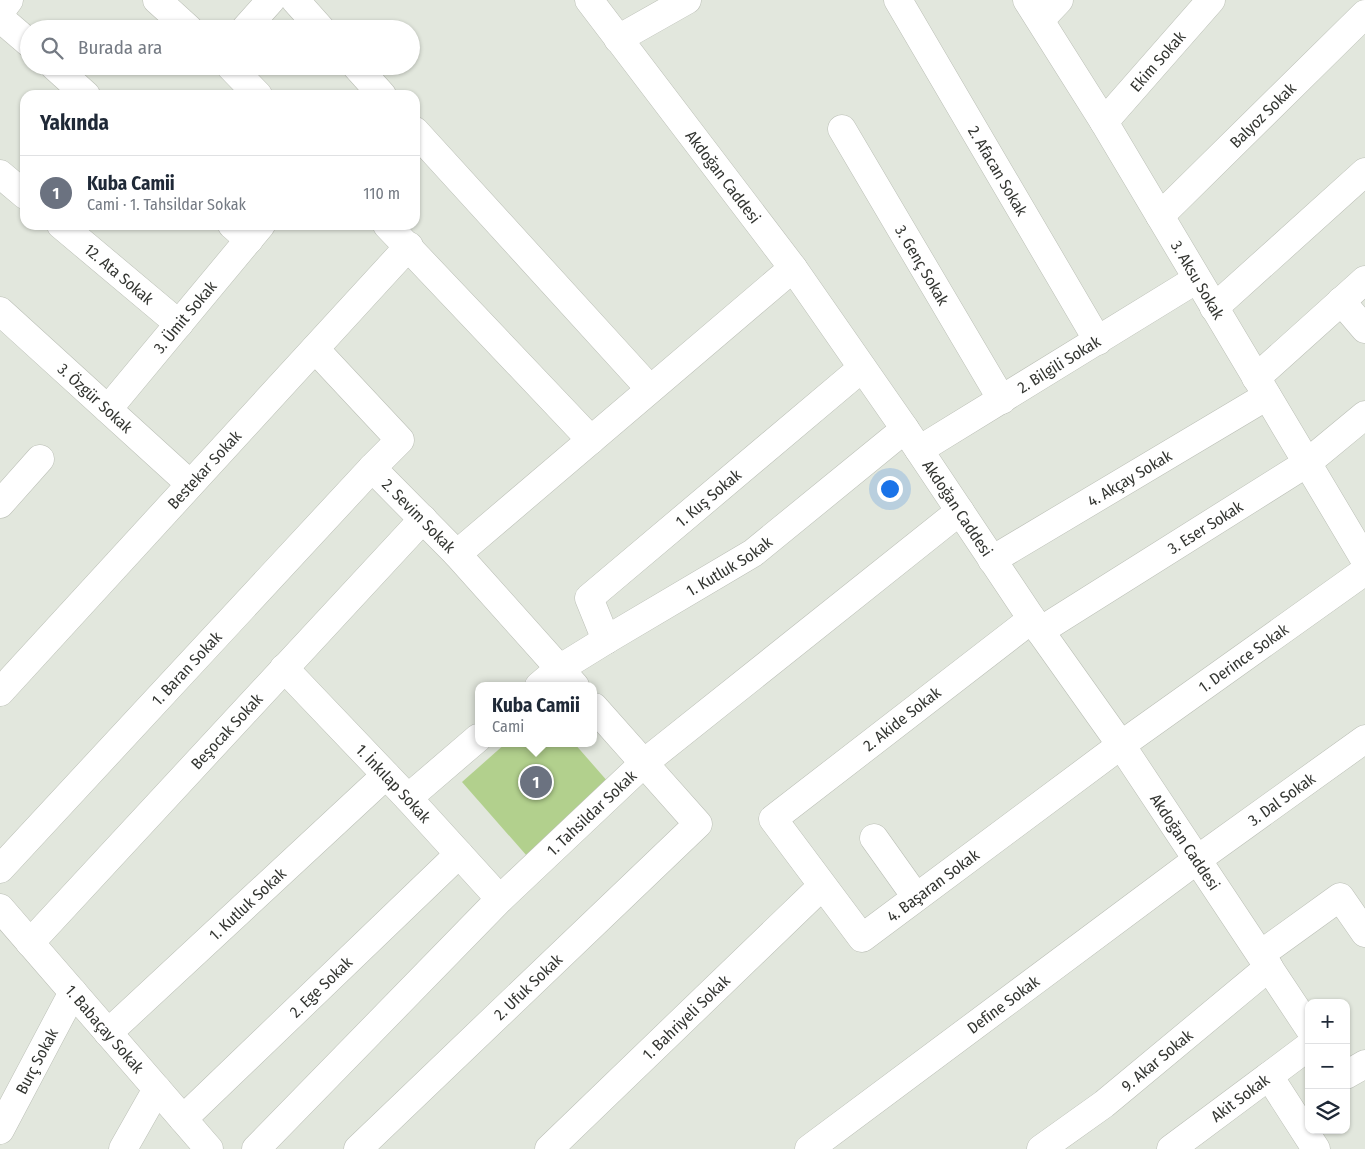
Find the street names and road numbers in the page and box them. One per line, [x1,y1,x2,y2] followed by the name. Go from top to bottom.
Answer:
[1126,27,1189,95] street label: Ekim Sokak
[1226,78,1300,151] street label: Balyoz Sokak
[965,123,1032,219] street label: 2. Afacan Sokak
[682,126,765,227] street label: Akdoğan Caddesi
[891,222,954,309] street label: 3. Genç Sokak
[1167,237,1229,323] street label: 3. Aksu Sokak
[81,239,158,309] street label: 12. Ata Sokak
[149,276,221,357] street label: 3. Ümit Sokak
[1014,331,1104,397] street label: 2. Bilgili Sokak
[54,359,137,437] street label: 3. Özgür Sokak
[163,426,245,513] street label: Bestekar Sokak
[1084,445,1175,510] street label: 4. Akçay Sokak
[919,456,997,560] street label: Akdoğan Caddesi
[671,464,745,531] street label: 1. Kuş Sokak
[378,475,460,557] street label: 2. Sevim Sokak
[1164,496,1246,558] street label: 3. Eser Sokak
[683,532,776,600] street label: 1. Kutluk Sokak
[1195,619,1292,696] street label: 1. Derince Sokak
[147,627,226,709] street label: 1. Baran Sokak
[859,682,945,755] street label: 2. Akide Sokak
[187,689,267,773] street label: Beşocak Sokak
[352,740,435,827] street label: 1. İnkılap Sokak
[543,766,640,859] street label: 1. Tahsildar Sokak
[1244,768,1319,830] street label: 3. Dal Sokak
[1146,790,1224,894] street label: Akdoğan Caddesi
[883,845,983,926] street label: 4. Başaran Sokak
[205,863,290,944] street label: 1. Kutluk Sokak
[490,949,566,1024] street label: 2. Ufuk Sokak
[286,952,356,1021] street label: 2. Ege Sokak
[638,970,734,1064] street label: 1. Bahriyeli Sokak
[963,971,1043,1037] street label: Define Sokak
[61,981,149,1077] street label: 1. Babaçay Sokak
[11,1024,62,1097] street label: Burç Sokak
[1117,1025,1197,1095] street label: 9. Akar Sokak
[1207,1069,1273,1126] street label: Akit Sokak

